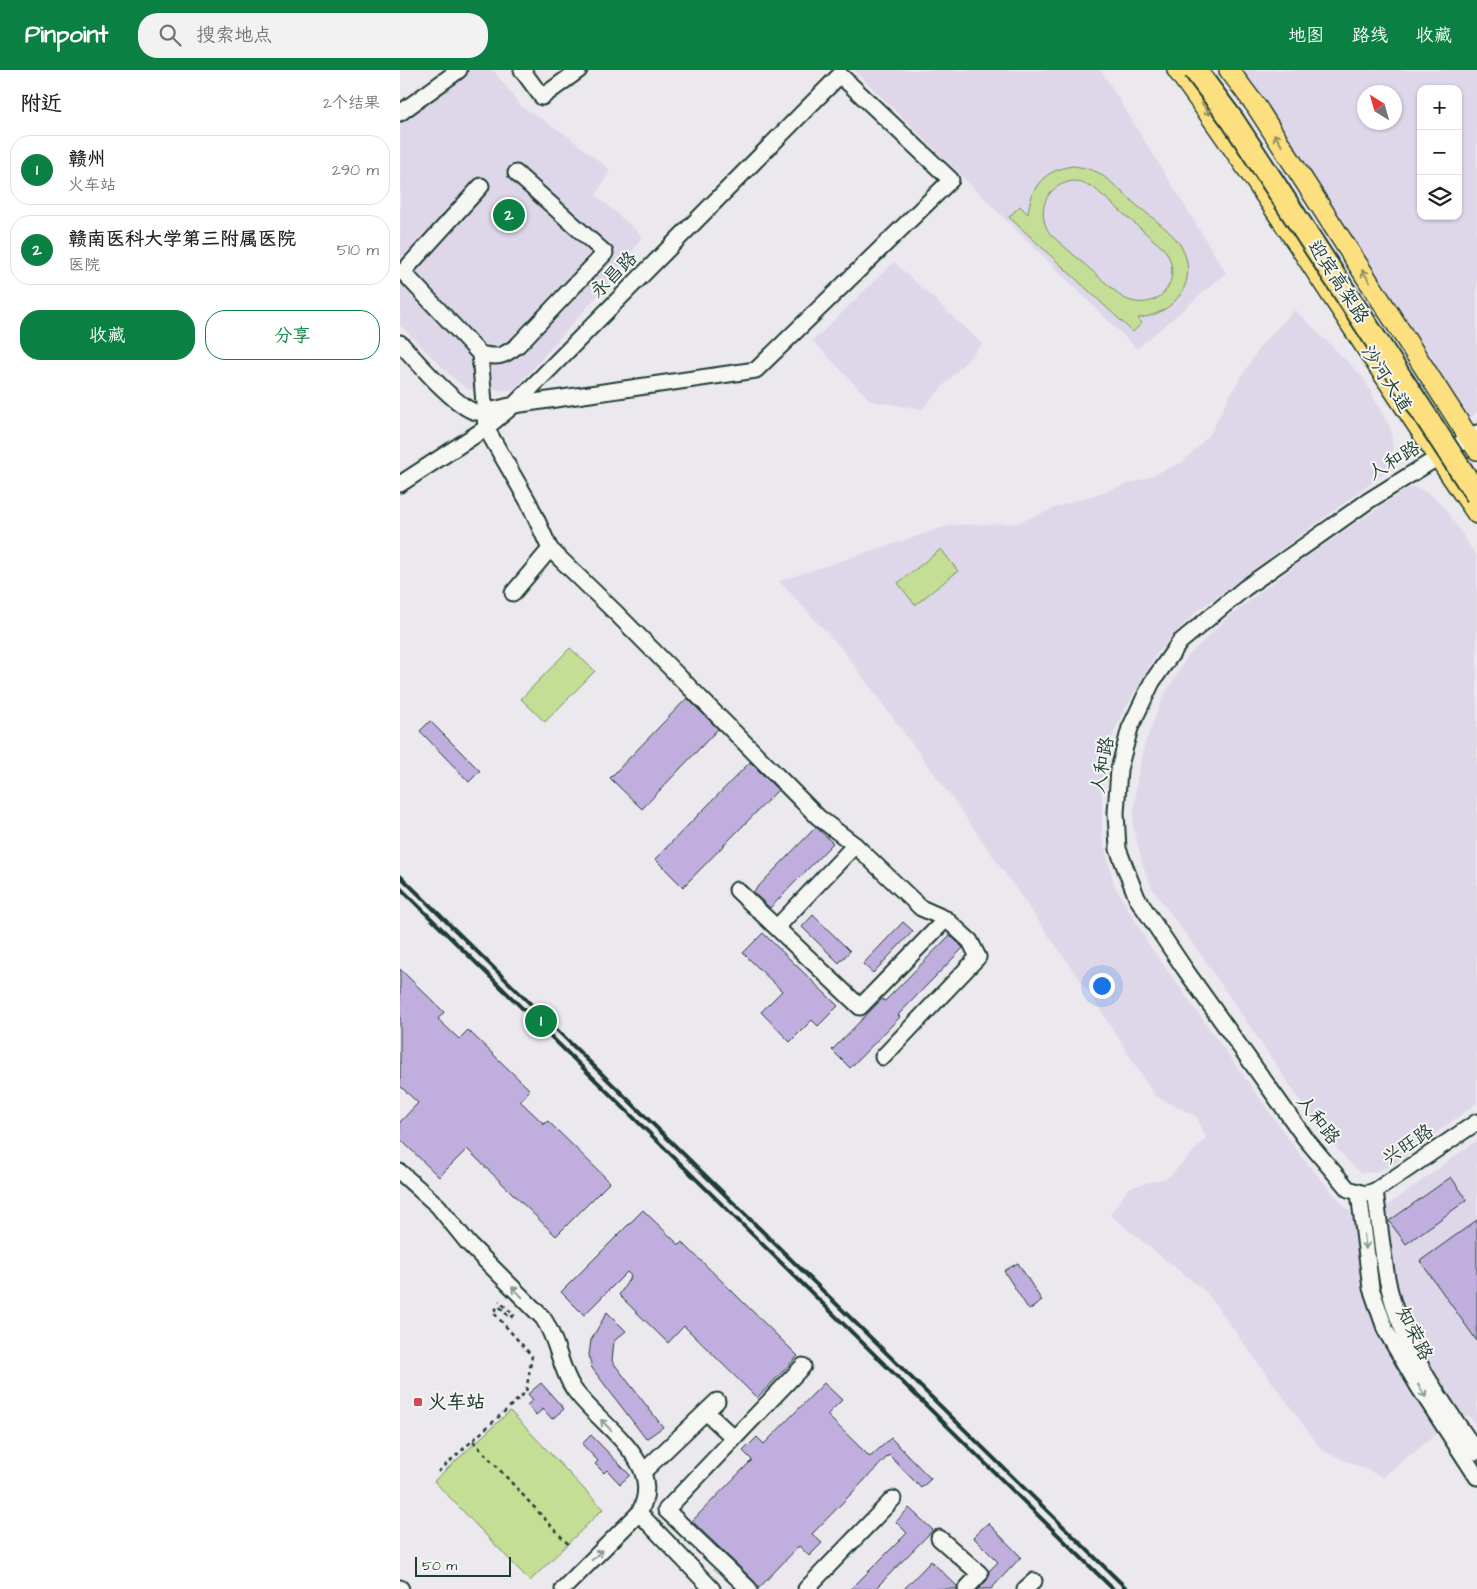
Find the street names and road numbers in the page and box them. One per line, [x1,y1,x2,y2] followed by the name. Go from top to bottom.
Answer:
[1301,235,1375,329] street label: 迎宾高架路
[584,245,644,305] street label: 永昌路
[1354,340,1418,418] street label: 沙河大道
[1363,435,1425,487] street label: 人和路
[1085,735,1121,795] street label: 人和路
[1290,1089,1346,1151] street label: 人和路
[1377,1118,1439,1172] street label: 兴旺路
[1389,1302,1439,1366] street label: 知荣路

